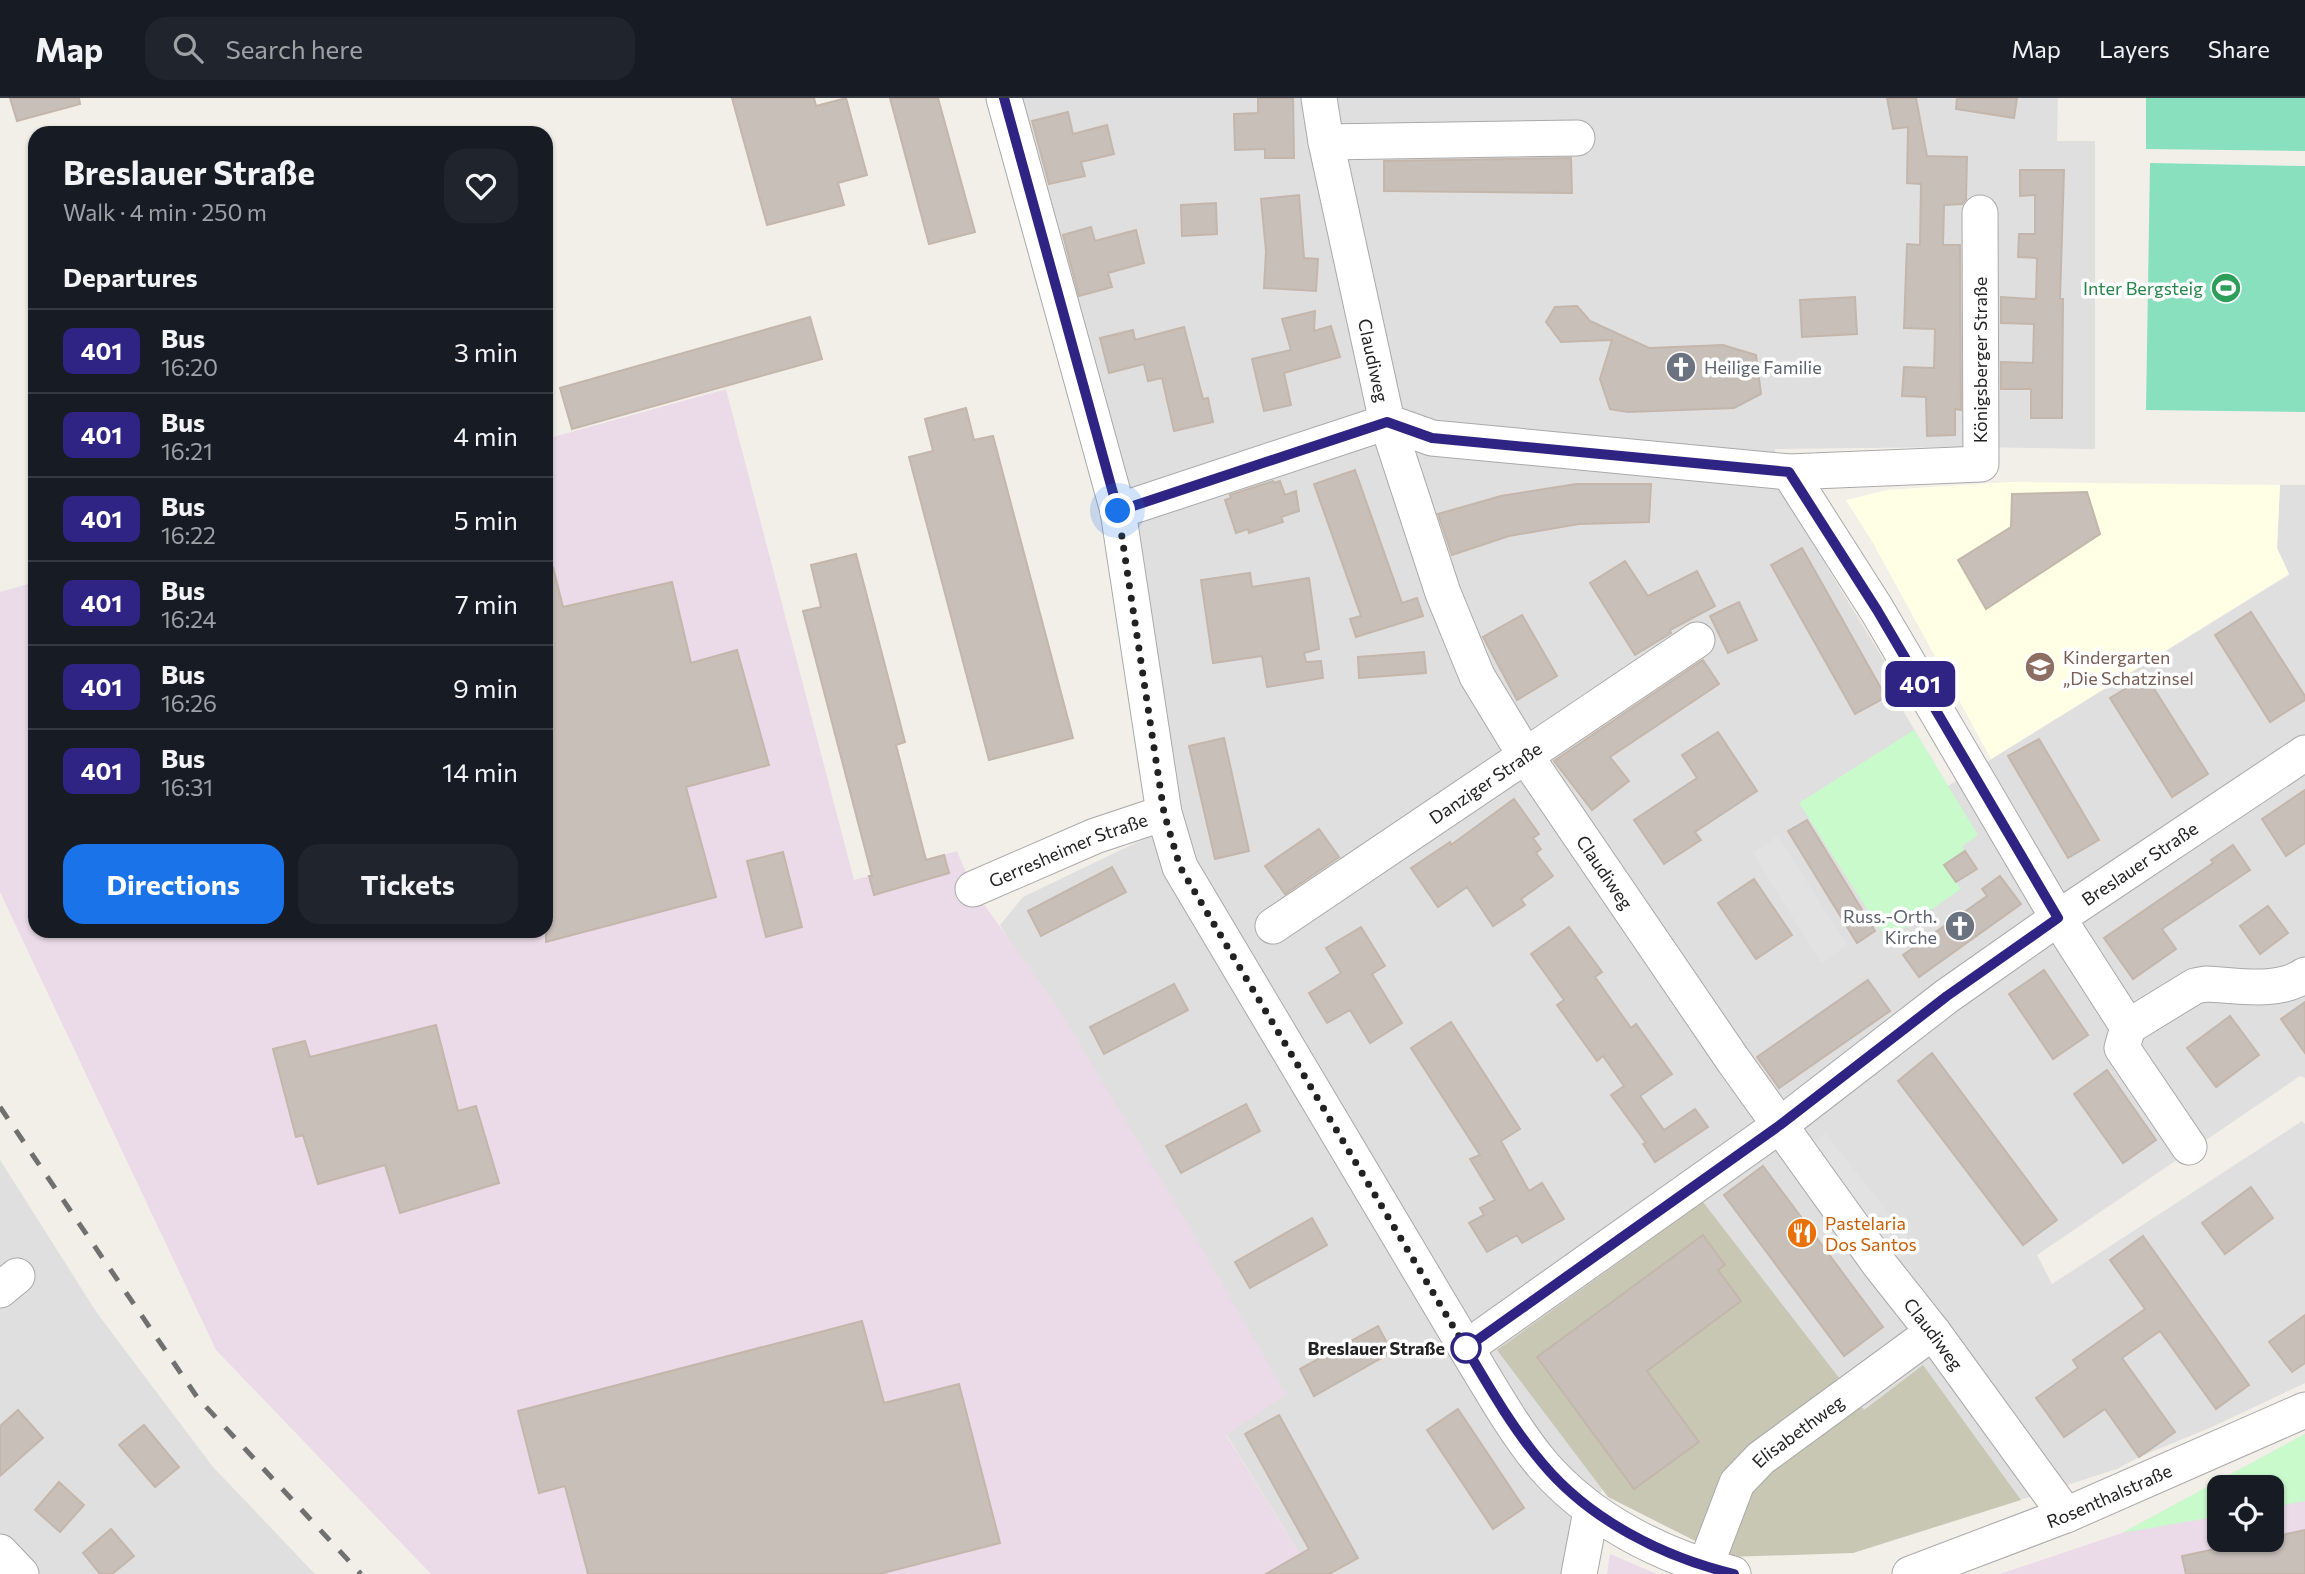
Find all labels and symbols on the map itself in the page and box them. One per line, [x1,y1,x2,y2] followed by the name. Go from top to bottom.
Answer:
[2209,271,2243,305] sports icon: Inter Bergsteig
[1969,277,1991,443] street label: Königsberger Straße
[2083,277,2203,299] place label: Inter Bergsteig
[1354,317,1393,404] street label: Claudiweg
[1664,350,1698,384] church icon: Heilige Familie
[1704,356,1822,378] place label: Heilige Familie
[1100,493,1135,528] your location
[2063,646,2194,689] place label: Kindergarten „Die Schatzinsel
[2023,650,2057,684] school or university icon: Kindergarten „Die Schatzinsel
[1880,661,1960,707] line badge: 401
[1425,737,1546,829] street label: Danziger Straße
[985,808,1150,892] street label: Gerresheimer Straße
[2077,817,2202,910] street label: Breslauer Straße
[1572,831,1638,914] street label: Claudiweg
[1843,905,1937,948] place label: Russ.-Orth. Kirche
[1943,909,1977,943] church icon: Russ.-Orth. Kirche
[1825,1212,1917,1255] place label: Pastelaria Dos Santos
[1785,1216,1819,1250] restaurant icon: Pastelaria Dos Santos
[1899,1293,1968,1375] street label: Claudiweg
[1451,1333,1481,1363] marker: Breslauer Straße
[1308,1337,1445,1359] place label: Breslauer Straße
[1747,1390,1848,1472] street label: Elisabethweg
[2044,1459,2175,1532] street label: Rosenthalstraße

